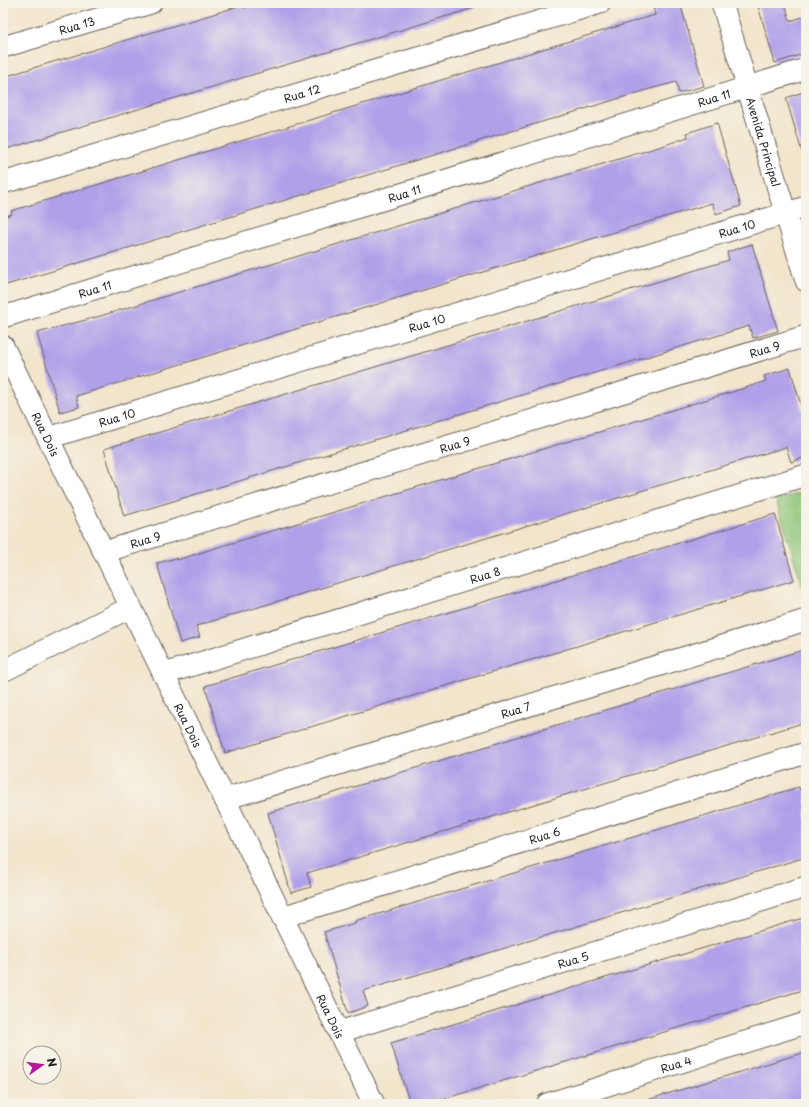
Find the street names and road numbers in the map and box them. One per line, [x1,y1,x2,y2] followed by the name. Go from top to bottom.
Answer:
[57,12,97,38] street label: Rua 13
[281,79,322,106] street label: Rua 12
[695,84,733,111] street label: Rua 11
[742,95,785,189] street label: Avenida Principal
[386,180,423,206] street label: Rua 11
[716,215,757,242] street label: Rua 10
[76,276,113,302] street label: Rua 11
[406,309,447,336] street label: Rua 10
[747,336,782,361] street label: Rua 9
[96,403,137,431] street label: Rua 10
[28,409,64,459] street label: Rua Dois
[437,431,472,457] street label: Rua 9
[128,527,163,552] street label: Rua 9
[468,562,502,587] street label: Rua 8
[498,697,533,722] street label: Rua 7
[170,700,207,750] street label: Rua Dois
[527,822,563,848] street label: Rua 6
[555,947,591,972] street label: Rua 5
[313,991,349,1041] street label: Rua Dois
[658,1051,693,1077] street label: Rua 4

